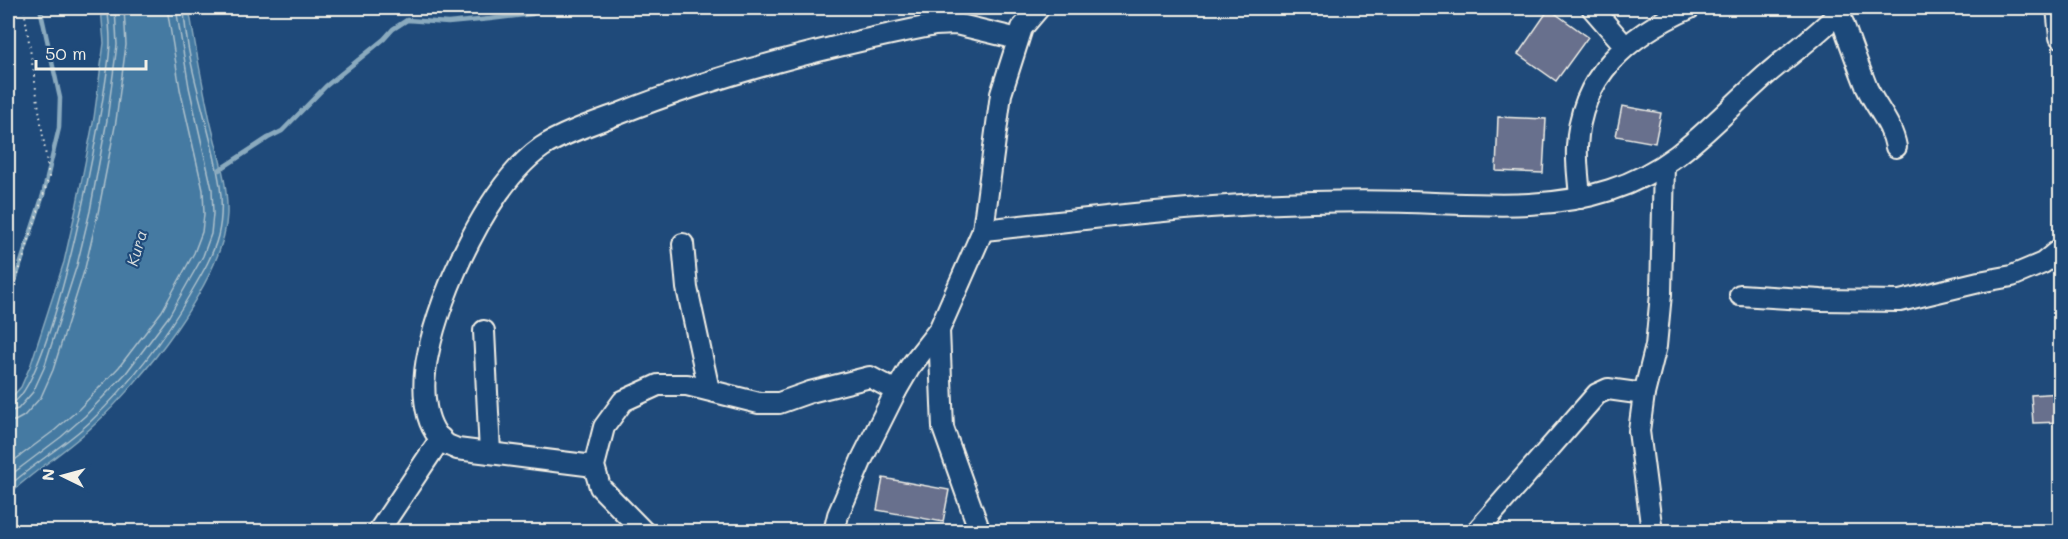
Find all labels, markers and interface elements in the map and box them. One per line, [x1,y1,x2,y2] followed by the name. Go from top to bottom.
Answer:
[36,33,146,71] scale bar
[45,41,87,65] text: 50 m
[121,228,151,268] water label: Kura
[33,446,93,506] north arrow
[37,468,59,482] text: N

